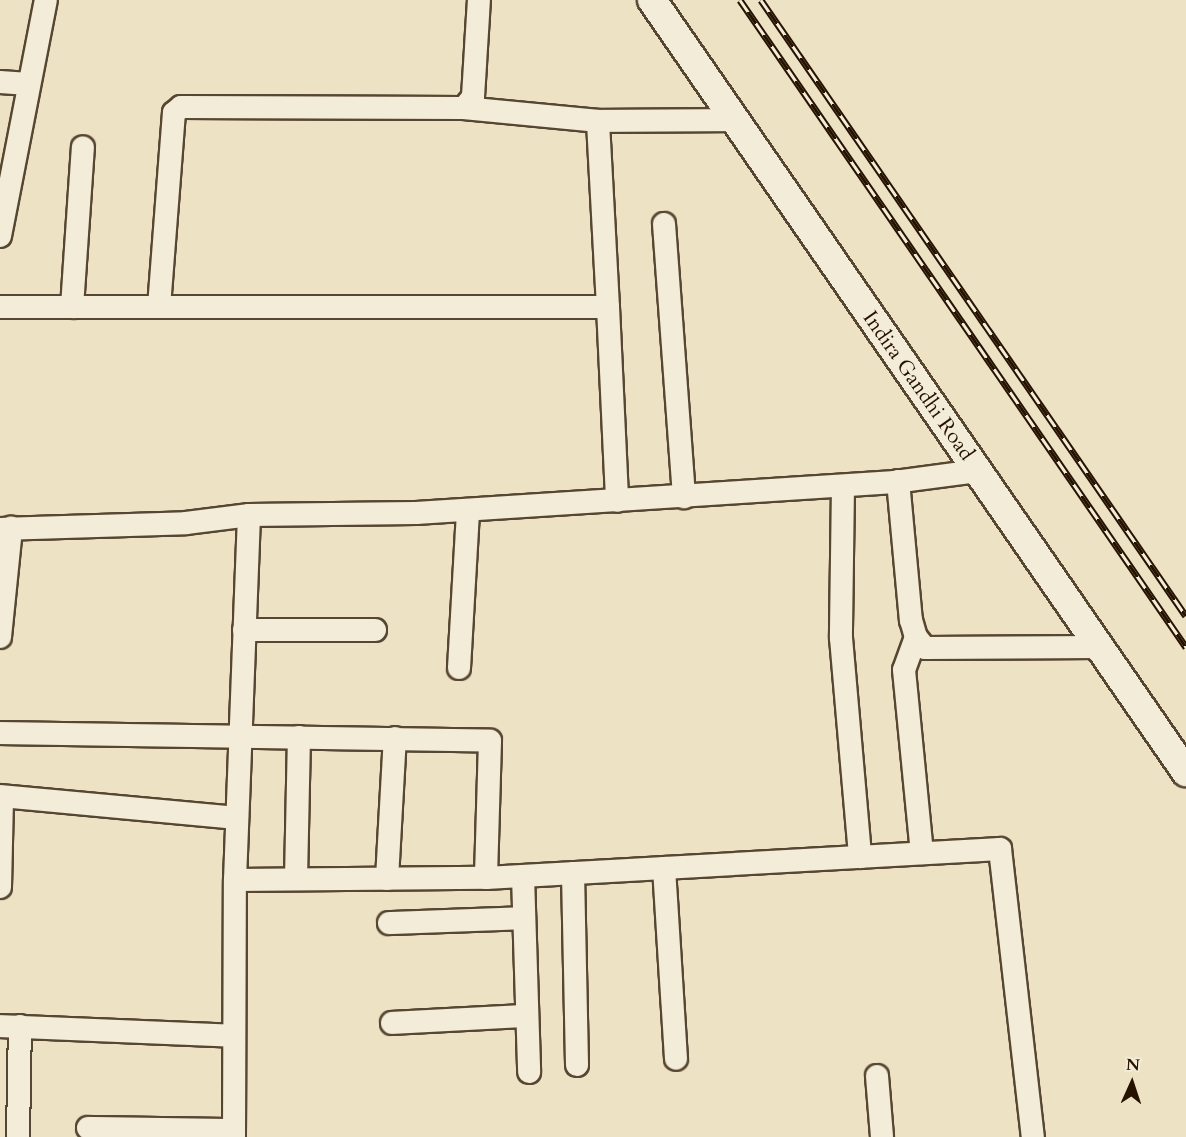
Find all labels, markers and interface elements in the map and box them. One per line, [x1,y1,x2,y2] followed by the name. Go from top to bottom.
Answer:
[857,306,979,466] street label: Indira Gandhi Road
[1102,1053,1162,1113] north arrow
[1125,1054,1140,1076] text: N

